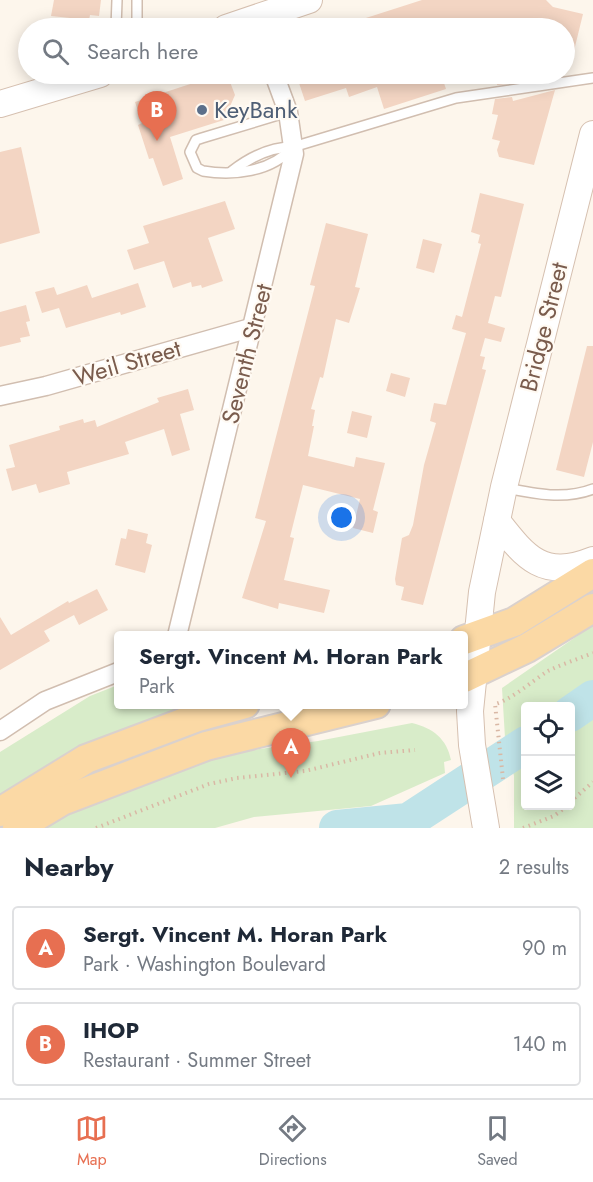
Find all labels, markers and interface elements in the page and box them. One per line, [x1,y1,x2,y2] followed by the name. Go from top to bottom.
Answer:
[18,18,575,84] search box
[39,35,72,68] icon: search
[87,35,198,67] text: Search here
[138,92,176,141] pin: B
[214,92,298,127] place label: KeyBank
[195,103,209,117] marker: KeyBank
[511,258,577,395] street label: Bridge Street
[212,280,281,428] street label: Seventh Street
[69,330,185,395] street label: Weil Street
[327,503,356,532] your location
[114,631,468,709] popup
[139,640,443,672] text: Sergt. Vincent M. Horan Park
[139,672,175,701] text: Park
[521,702,575,810] map controls
[521,702,575,756] button: locate
[272,728,310,778] pin: A
[521,756,575,810] button: layers
[24,848,113,886] text: Nearby
[499,853,569,882] text: 2 results
[83,918,387,950] text: Sergt. Vincent M. Horan Park
[38,934,53,963] text: A
[522,934,567,963] text: 90 m
[83,950,326,979] text: Park · Washington Boulevard
[83,1014,139,1046] text: IHOP
[39,1030,52,1059] text: B
[513,1030,567,1059] text: 140 m
[83,1046,311,1075] text: Restaurant · Summer Street
[75,1112,108,1171] tab: Map
[259,1112,327,1171] tab: Directions
[477,1112,518,1171] tab: Saved

